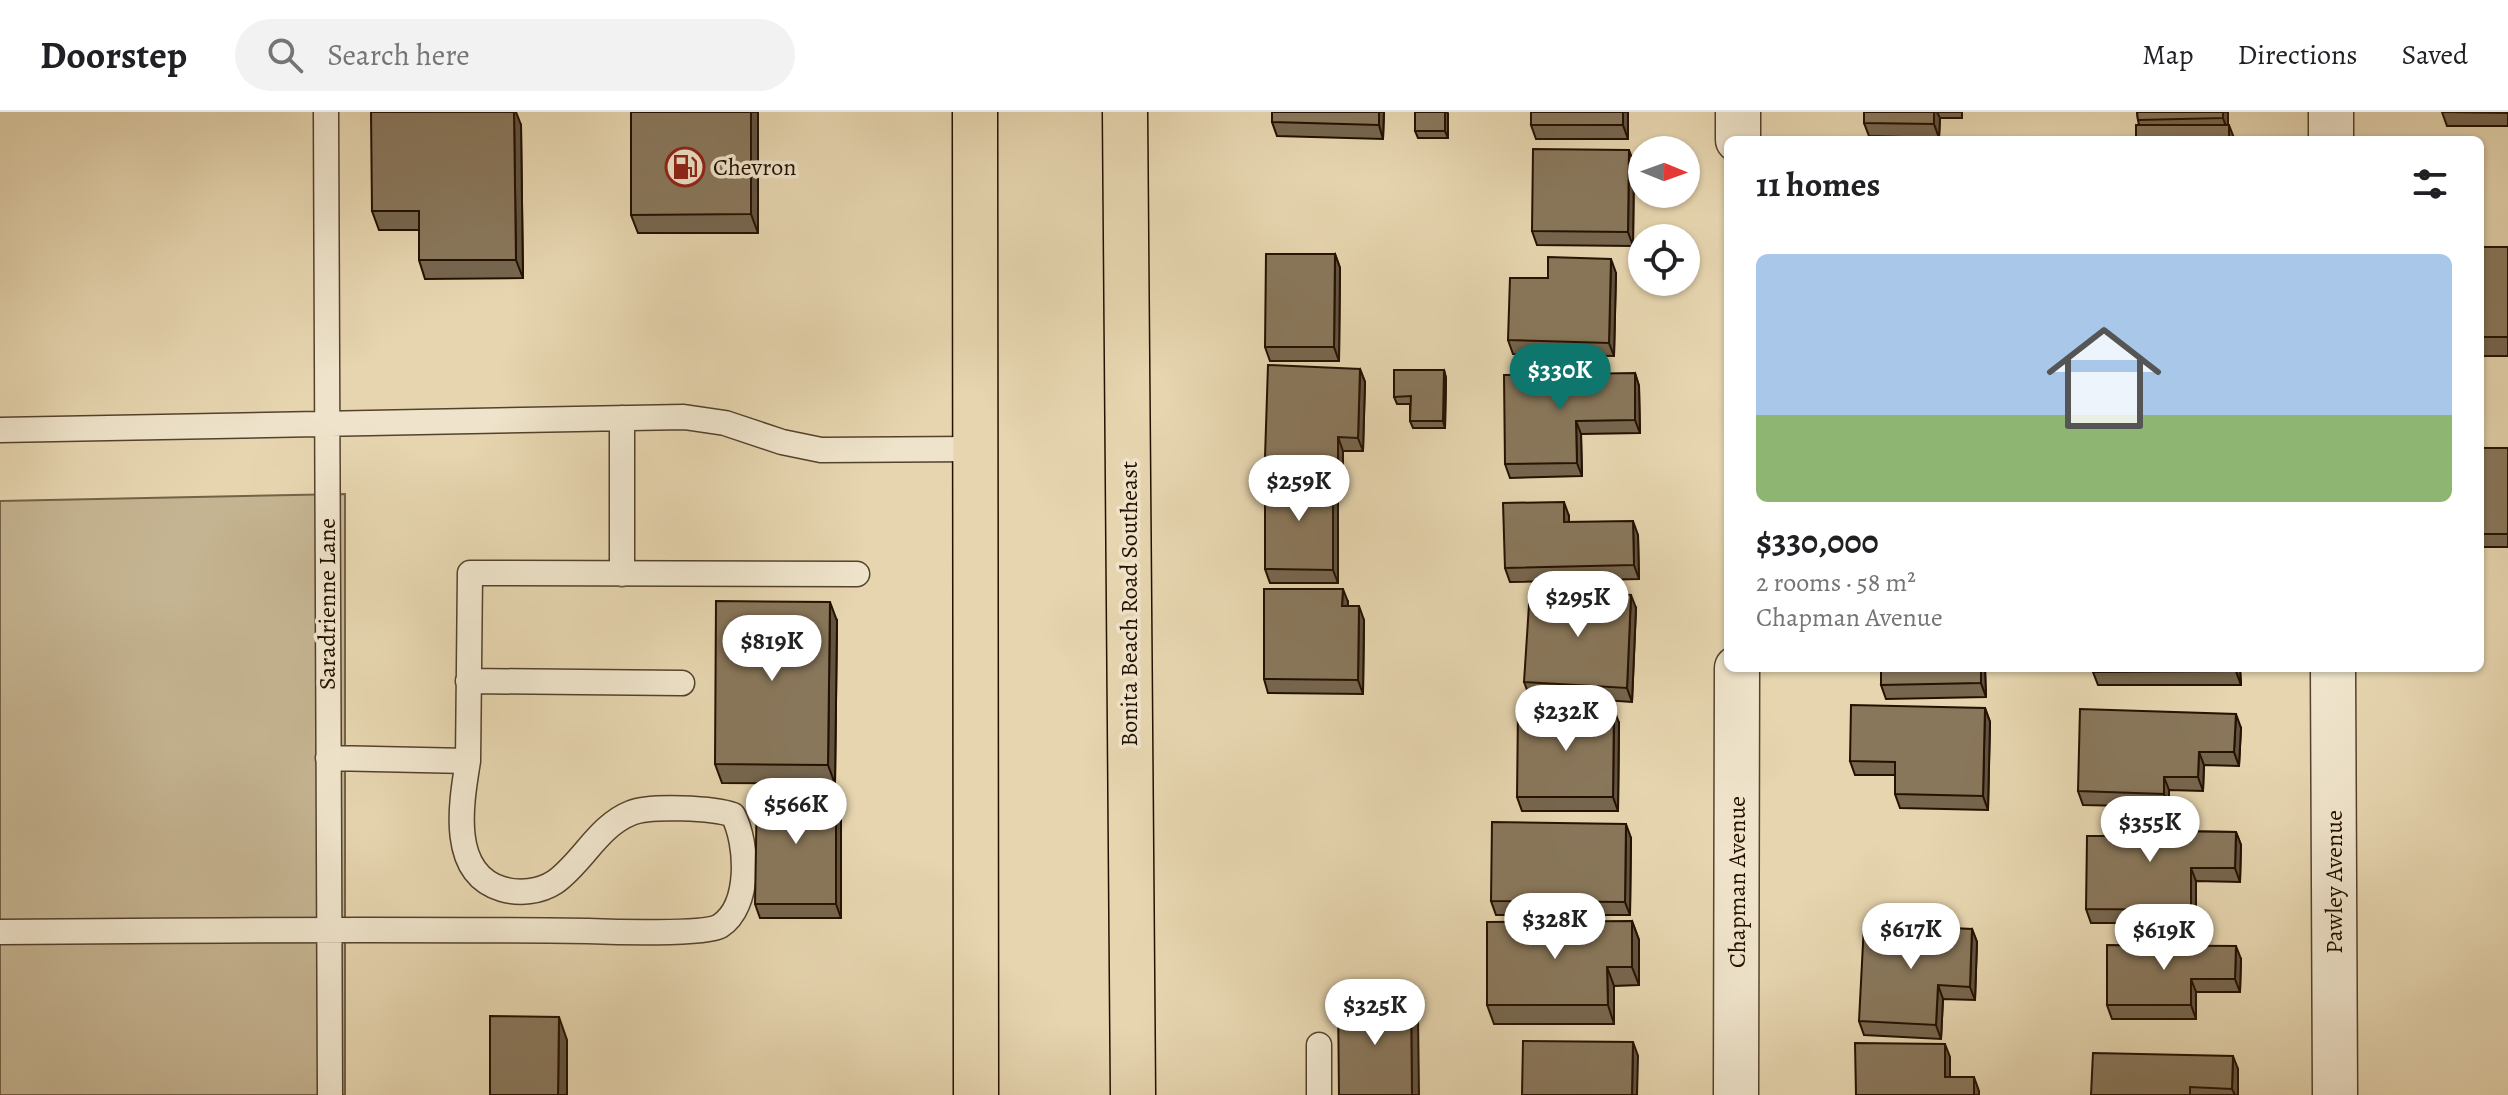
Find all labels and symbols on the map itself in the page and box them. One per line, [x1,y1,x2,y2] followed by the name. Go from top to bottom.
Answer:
[1628,136,1700,208] north arrow
[664,146,706,188] fuel station icon: Chevron
[713,151,796,183] place label: Chevron
[1504,344,1616,412] pin: $330K
[1243,455,1355,523] pin: $259K
[1113,461,1145,747] street label: Bonita Beach Road Southeast
[311,518,343,690] street label: Saradrienne Lane
[1522,571,1634,639] pin: $295K
[716,615,828,683] pin: $819K
[1510,685,1622,753] pin: $232K
[740,778,852,846] pin: $566K
[1721,796,1753,968] street label: Chapman Avenue
[2094,796,2206,864] pin: $355K
[2318,810,2350,954] street label: Pawley Avenue
[1499,893,1611,961] pin: $328K
[1855,903,1967,971] pin: $617K
[2108,904,2220,972] pin: $619K
[1319,979,1431,1047] pin: $325K

